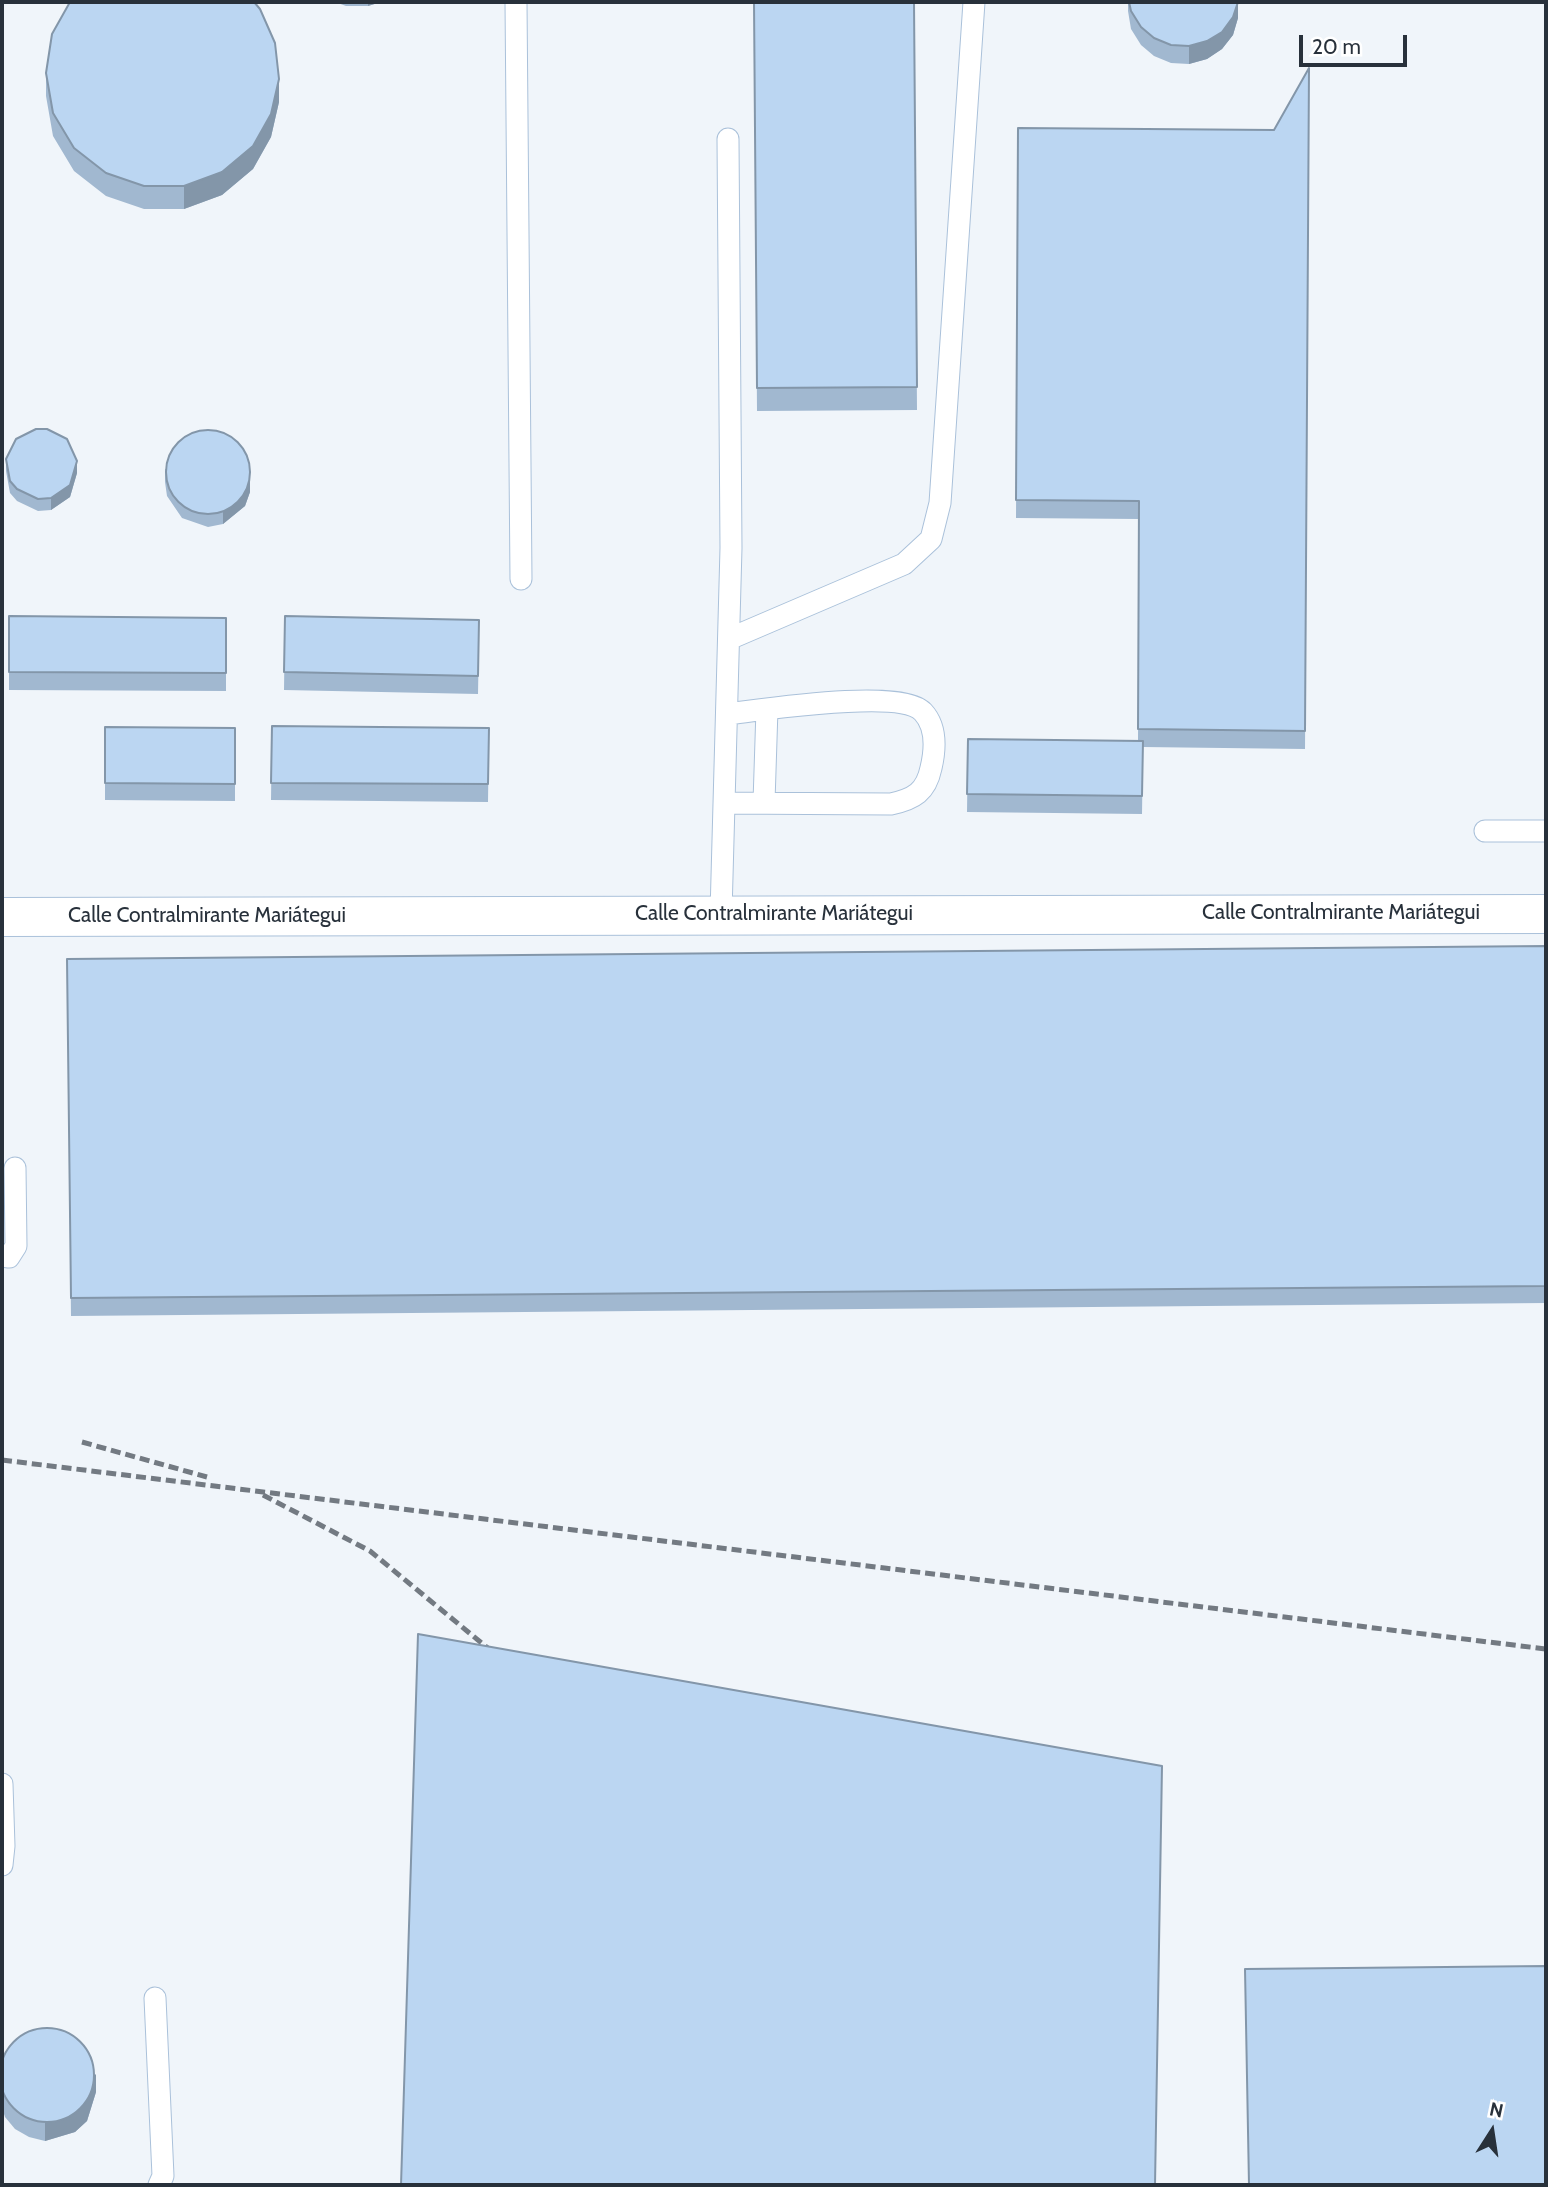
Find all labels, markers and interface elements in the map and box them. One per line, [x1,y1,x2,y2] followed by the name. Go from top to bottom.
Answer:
[1303,21,1412,65] scale bar
[1312,34,1361,59] text: 20 m
[1202,900,1480,926] street label: Calle Contralmirante Mariátegui
[635,901,913,927] street label: Calle Contralmirante Mariátegui
[68,903,346,929] street label: Calle Contralmirante Mariátegui
[1457,2096,1527,2166] north arrow
[1488,2097,1505,2123] text: N

